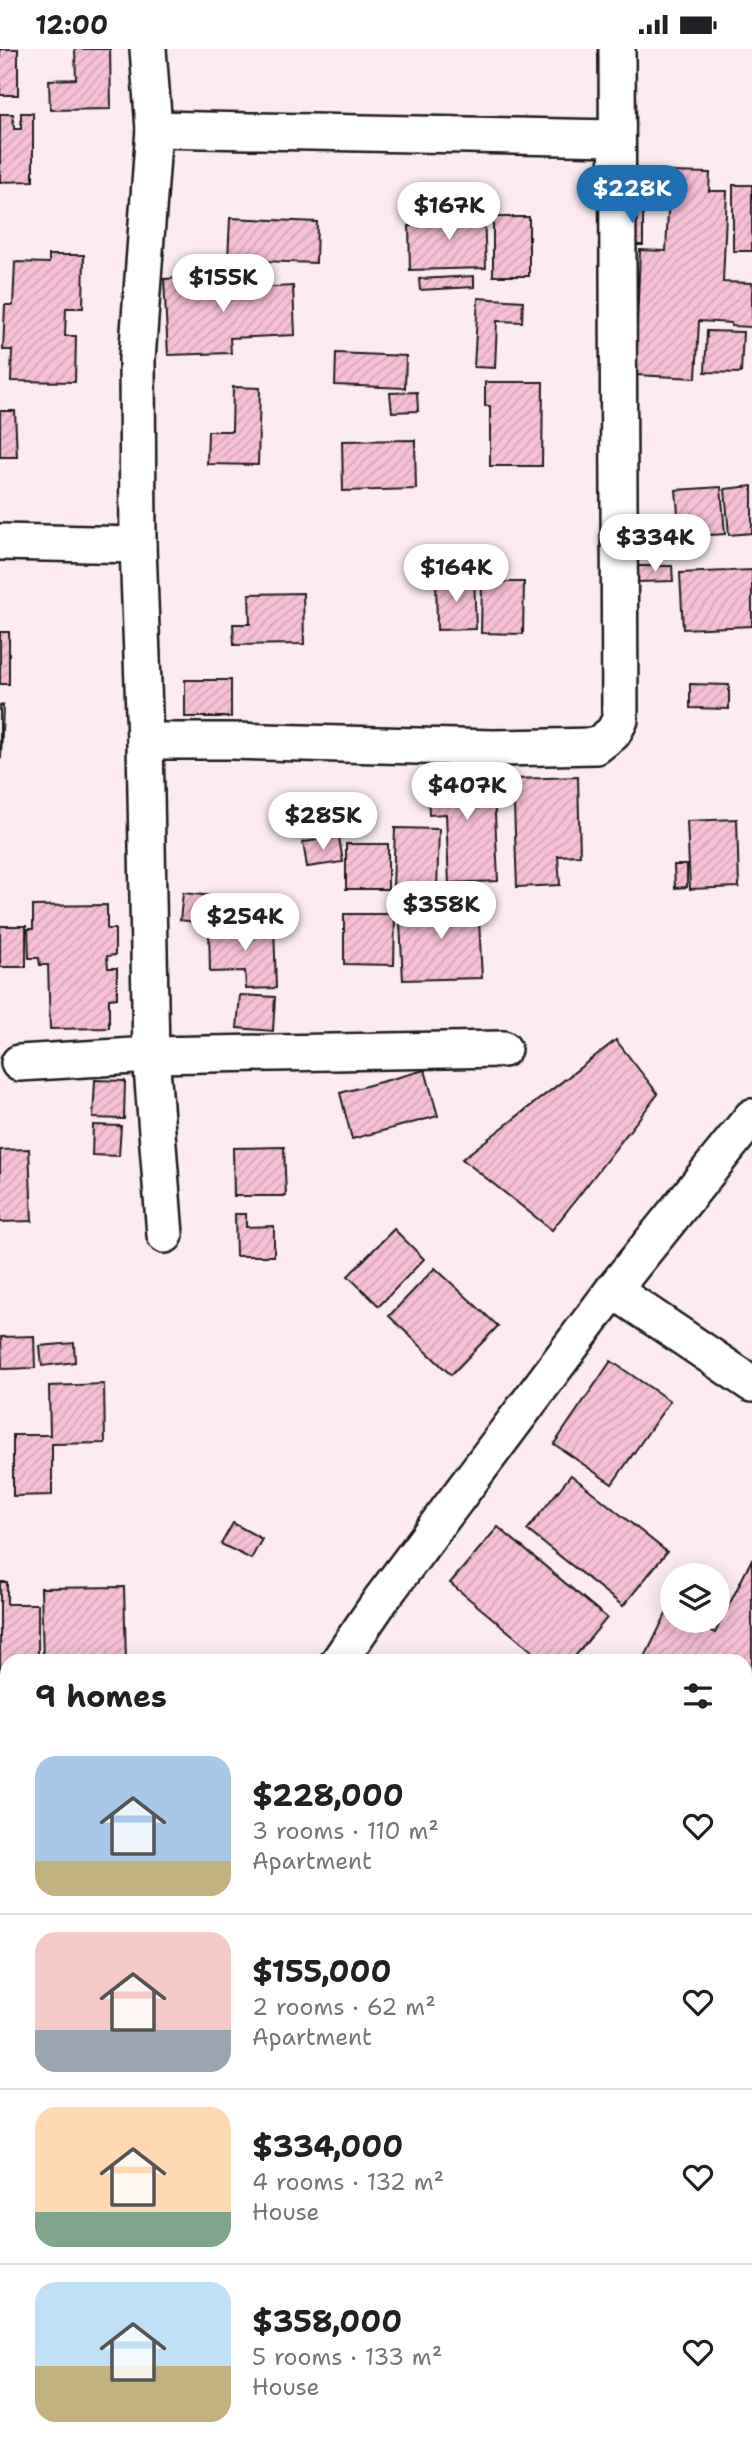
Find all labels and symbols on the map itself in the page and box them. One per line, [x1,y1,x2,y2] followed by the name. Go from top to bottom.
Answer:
[583,165,681,225] pin: $228K
[400,183,498,242] pin: $167K
[174,254,272,314] pin: $155K
[606,515,704,574] pin: $334K
[407,545,505,604] pin: $164K
[418,763,516,822] pin: $407K
[274,793,372,852] pin: $285K
[392,881,490,941] pin: $358K
[196,893,294,953] pin: $254K

